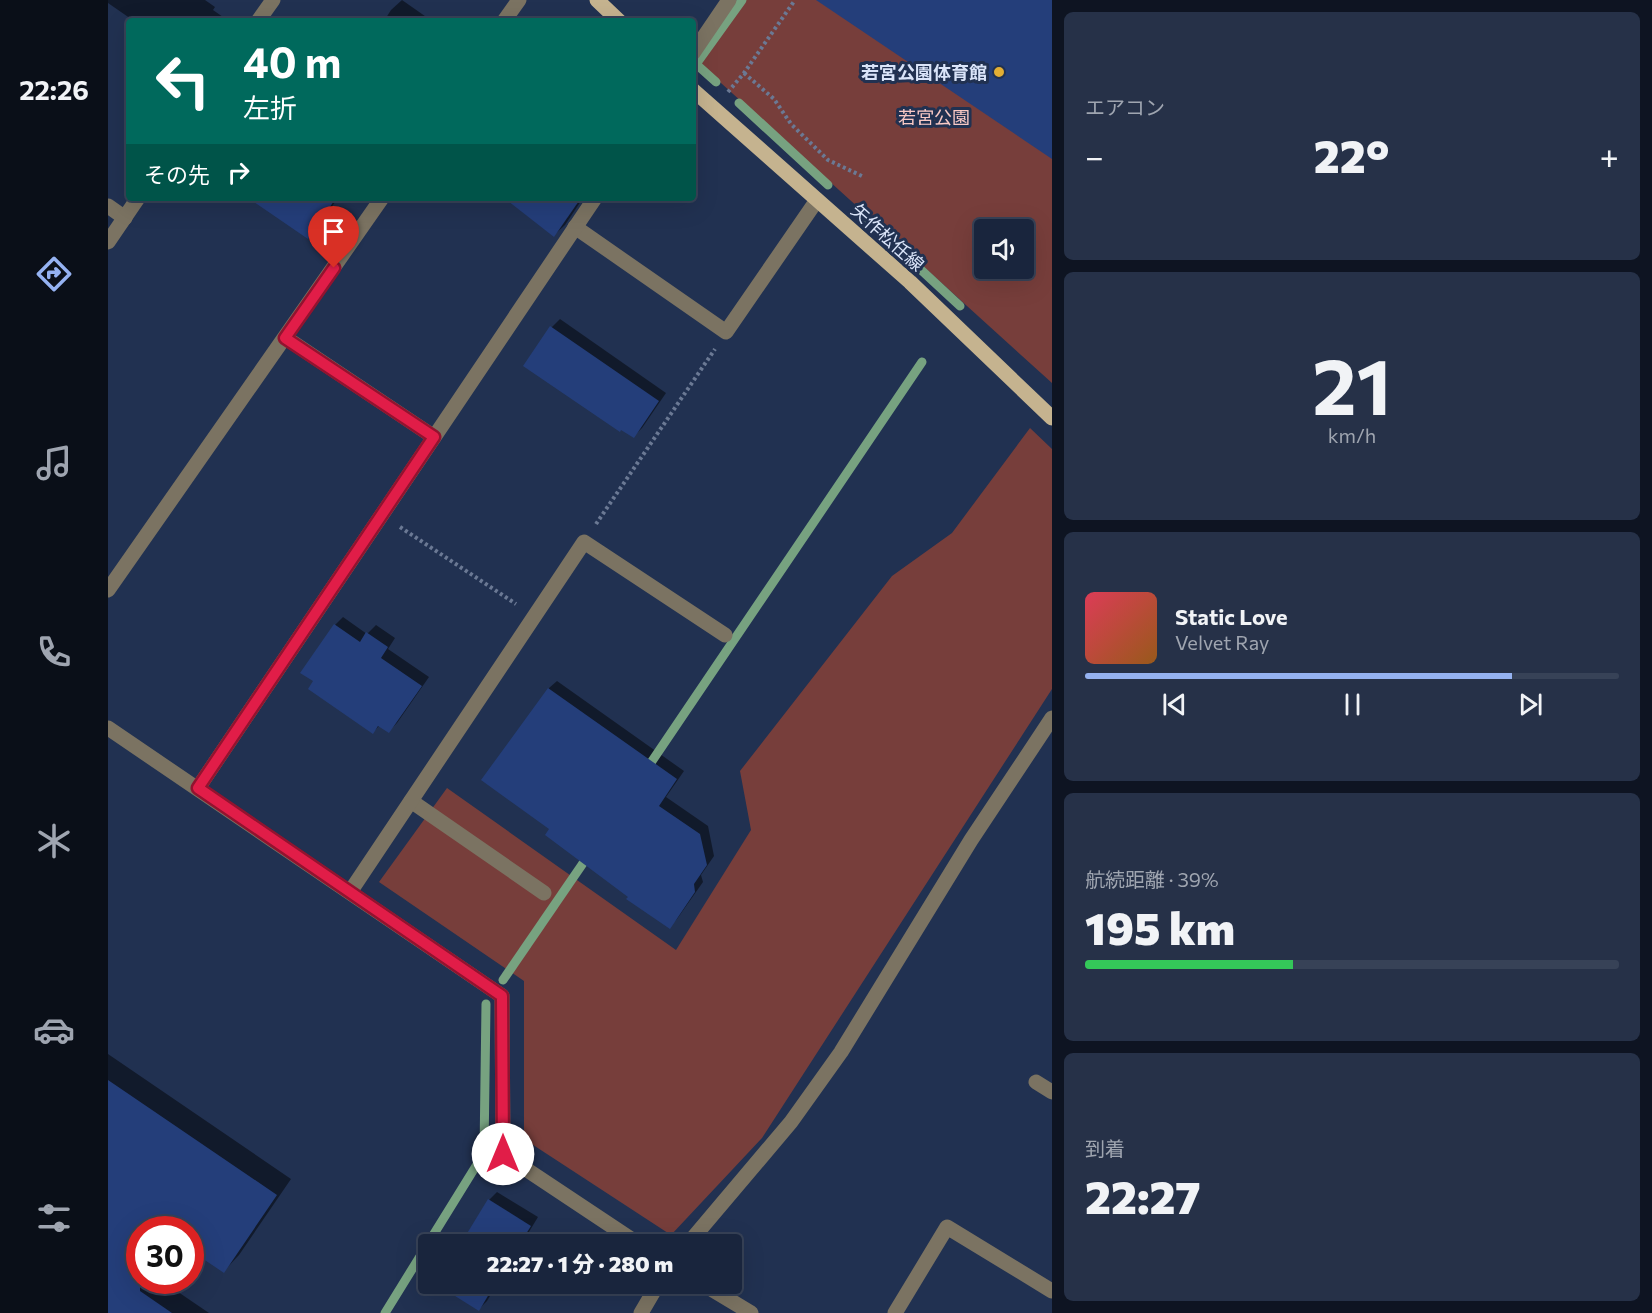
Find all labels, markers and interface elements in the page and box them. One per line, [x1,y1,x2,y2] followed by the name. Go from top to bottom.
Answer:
[243,35,341,87] text: 40 m
[144,42,222,120] icon: left
[861,61,987,83] place label: 若宮公園体育館
[992,65,1006,79] marker: 若宮公園体育館
[19,73,89,106] text: 22:26
[243,91,297,124] text: 左折
[1085,95,1165,119] text: エアコン
[898,106,970,128] park label: 若宮公園
[1314,127,1390,182] text: 22°
[1085,135,1104,176] text: −
[1600,135,1619,176] text: +
[222,156,255,189] icon: right
[144,161,210,188] text: その先
[847,199,929,275] street label: 矢作松任線
[308,206,359,268] pin
[317,215,350,248] icon: arrive
[974,219,1034,279] map controls
[974,219,1034,279] button: sound
[33,253,75,295] icon: directions
[1312,336,1392,431] text: 21
[1328,423,1376,447] text: km/h
[33,442,75,484] icon: music
[1175,603,1288,630] text: Static Love
[1175,630,1269,654] text: Velvet Ray
[33,631,75,673] icon: phone
[1158,688,1191,721] icon: previous
[1336,688,1369,721] icon: pause
[1514,688,1547,721] icon: next
[33,820,75,862] icon: climate
[1085,867,1219,891] text: 航続距離 · 39%
[1085,899,1235,954] text: 195 km
[33,1009,75,1051] icon: car
[471,1122,535,1186] position arrow
[1085,1136,1125,1160] text: 到着
[1085,1168,1200,1223] text: 22:27
[33,1197,75,1239] icon: filters
[126,1216,204,1294] speed limit sign: 30
[487,1250,673,1277] text: 22:27 · 1 分 · 280 m

